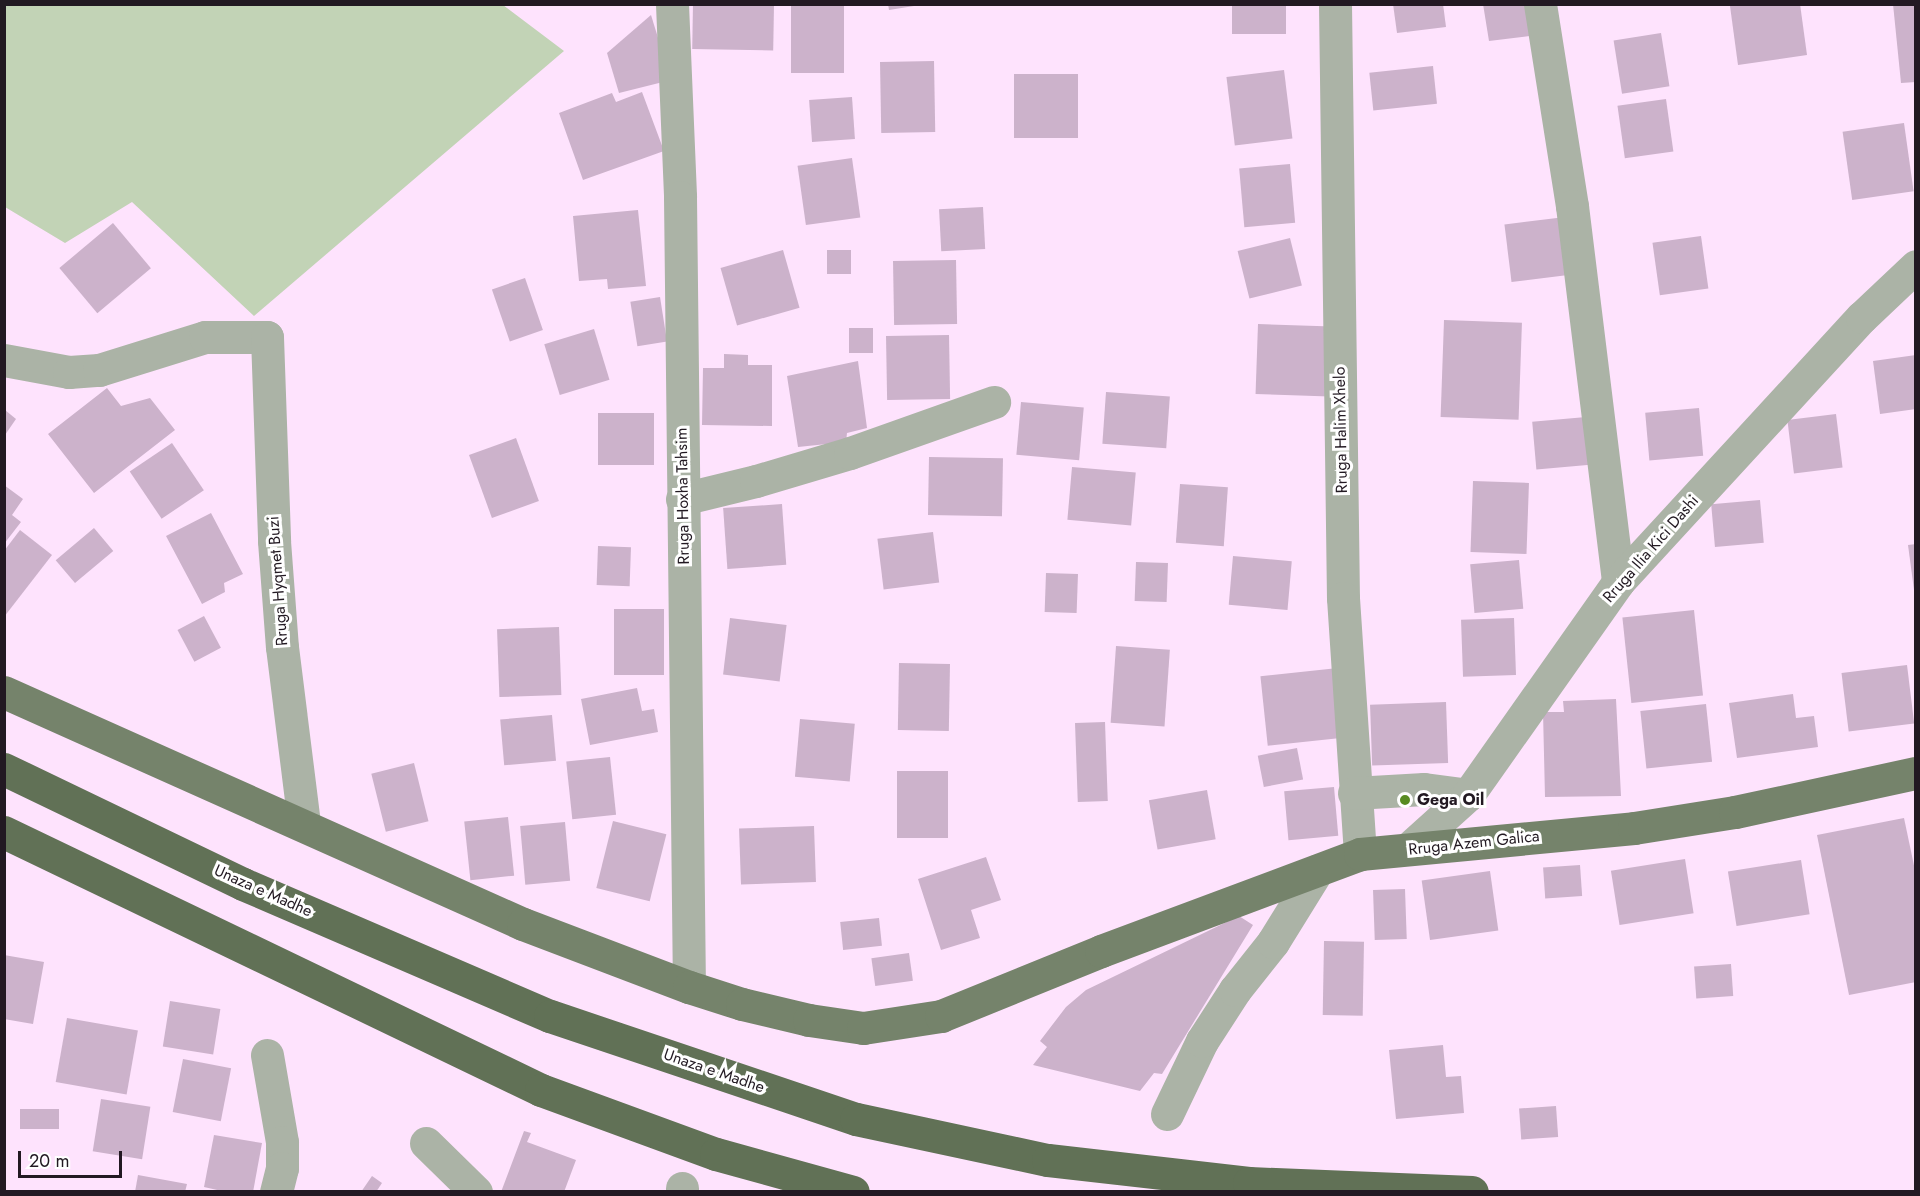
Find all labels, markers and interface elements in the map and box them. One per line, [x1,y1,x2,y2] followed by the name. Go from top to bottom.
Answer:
[1330,367,1352,493] street label: Rruga Halim Xhelo
[672,427,694,565] street label: Rruga Hoxha Tahsim
[1599,491,1703,607] street label: Rruga Ilia Kici Dashi
[264,515,292,647] street label: Rruga Hyqmet Buzi
[1417,790,1484,810] place label: Gega Oil
[1398,793,1412,807] marker: Gega Oil
[1407,827,1541,859] street label: Rruga Azem Galica
[211,861,315,921] street label: Unaza e Madhe
[661,1045,767,1097] street label: Unaza e Madhe
[21,1139,124,1177] scale bar
[29,1148,69,1174] text: 20 m

